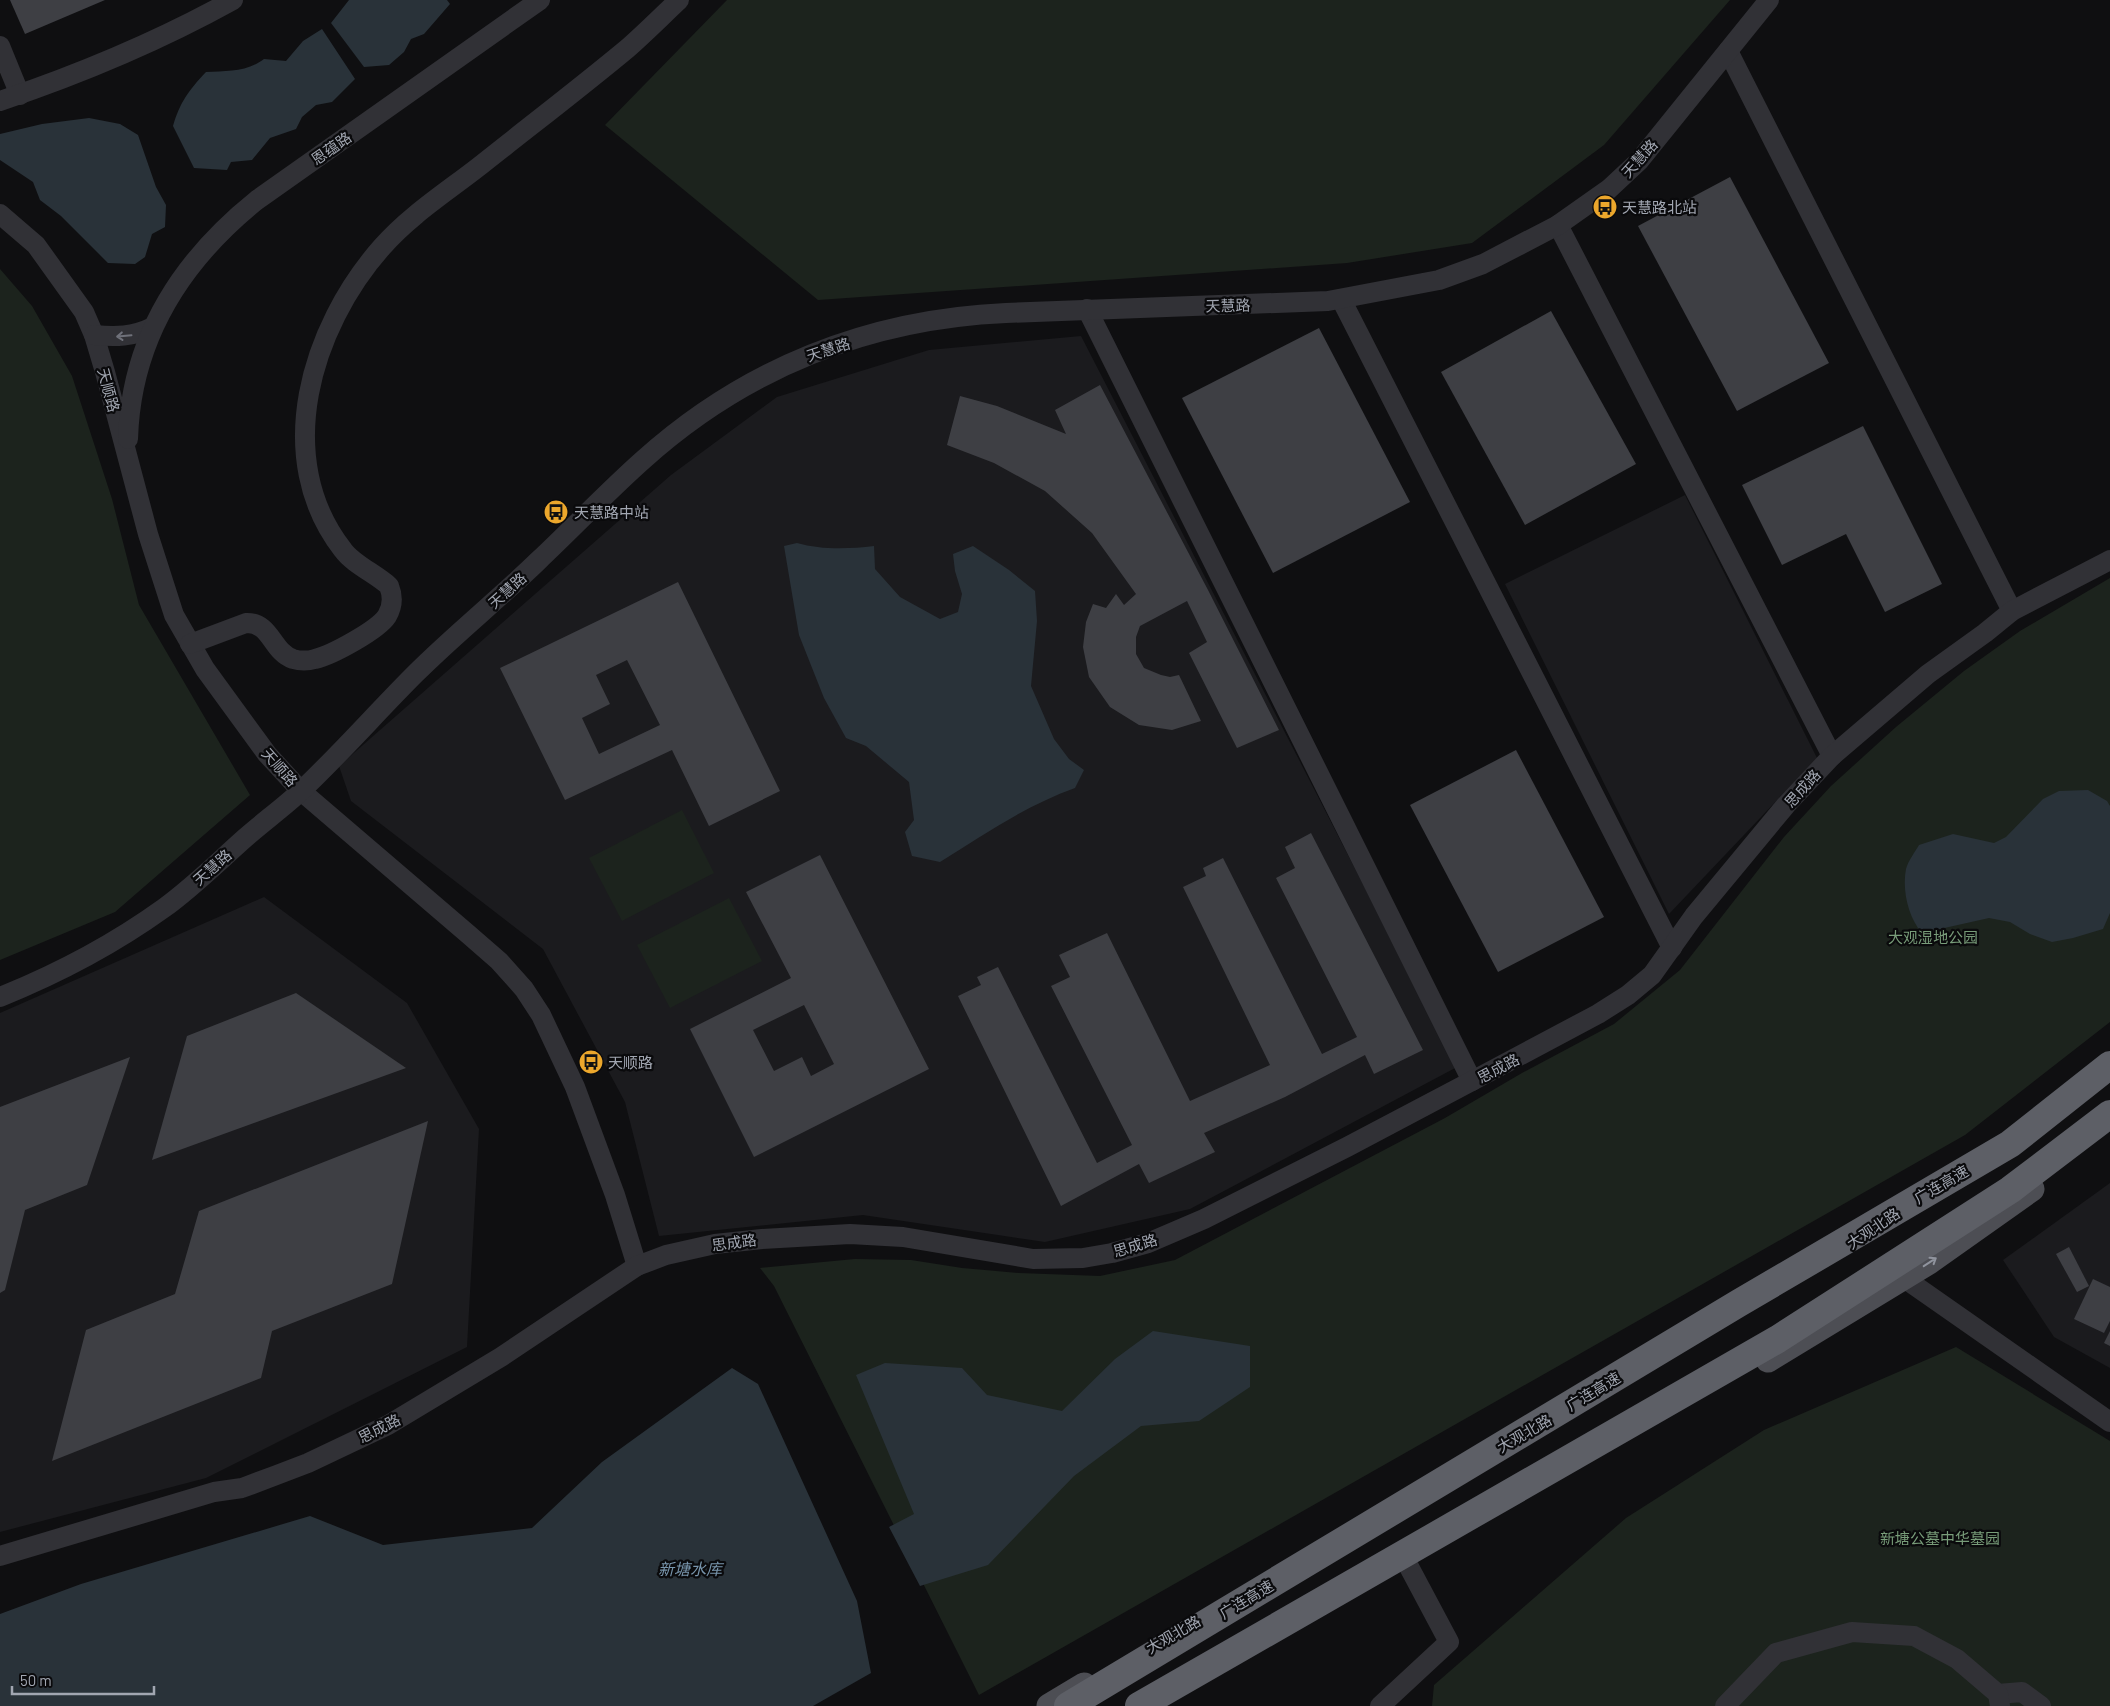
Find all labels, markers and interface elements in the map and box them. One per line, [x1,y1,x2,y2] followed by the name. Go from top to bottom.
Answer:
[307,128,355,168] street label: 恩蕴路
[1617,135,1661,181] street label: 天慧路
[1592,194,1618,220] bus stop icon: 天慧路北站
[1622,198,1697,216] place label: 天慧路北站
[1205,296,1251,314] street label: 天慧路
[116,331,132,340] one-way arrow
[804,333,852,365] street label: 天慧路
[94,366,124,414] street label: 天顺路
[543,499,569,525] bus stop icon: 天慧路中站
[574,503,649,521] place label: 天慧路中站
[484,568,530,612] street label: 天慧路
[258,744,302,790] street label: 天顺路
[1780,765,1824,811] street label: 思成路
[189,845,235,889] street label: 天慧路
[1888,928,1978,946] park label: 大观湿地公园
[578,1049,604,1075] bus stop icon: 天顺路
[1474,1049,1522,1087] street label: 思成路
[608,1053,653,1071] place label: 天顺路
[1911,1161,1971,1207] street label: 广连高速
[1843,1204,1903,1252] street label: 大观北路
[710,1230,758,1254] street label: 思成路
[1111,1230,1159,1260] street label: 思成路
[1922,1257,1936,1267] one-way arrow
[1563,1368,1623,1414] street label: 广连高速
[355,1410,403,1446] street label: 思成路
[1494,1410,1554,1456] street label: 大观北路
[1880,1529,2000,1547] park label: 新塘公墓中华墓园
[658,1559,725,1578] water label: 新塘水库
[1216,1576,1276,1622] street label: 广连高速
[1143,1611,1203,1657] street label: 大观北路
[12,1664,155,1696] scale bar
[20,1671,52,1689] text: 50 m

